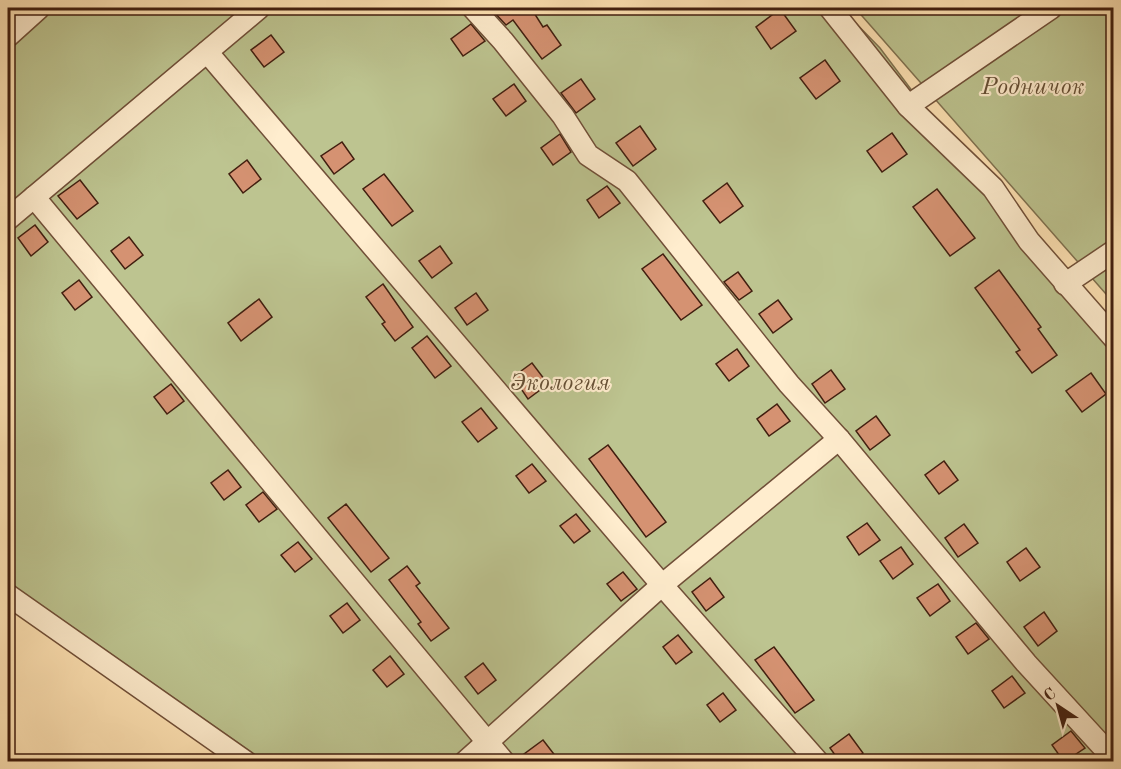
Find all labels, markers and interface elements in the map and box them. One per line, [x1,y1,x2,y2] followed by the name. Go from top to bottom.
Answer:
[980,76,1085,100] park label: Родничок
[510,372,610,396] park label: Экология
[1028,676,1088,736] north arrow
[1041,686,1059,705] text: С

